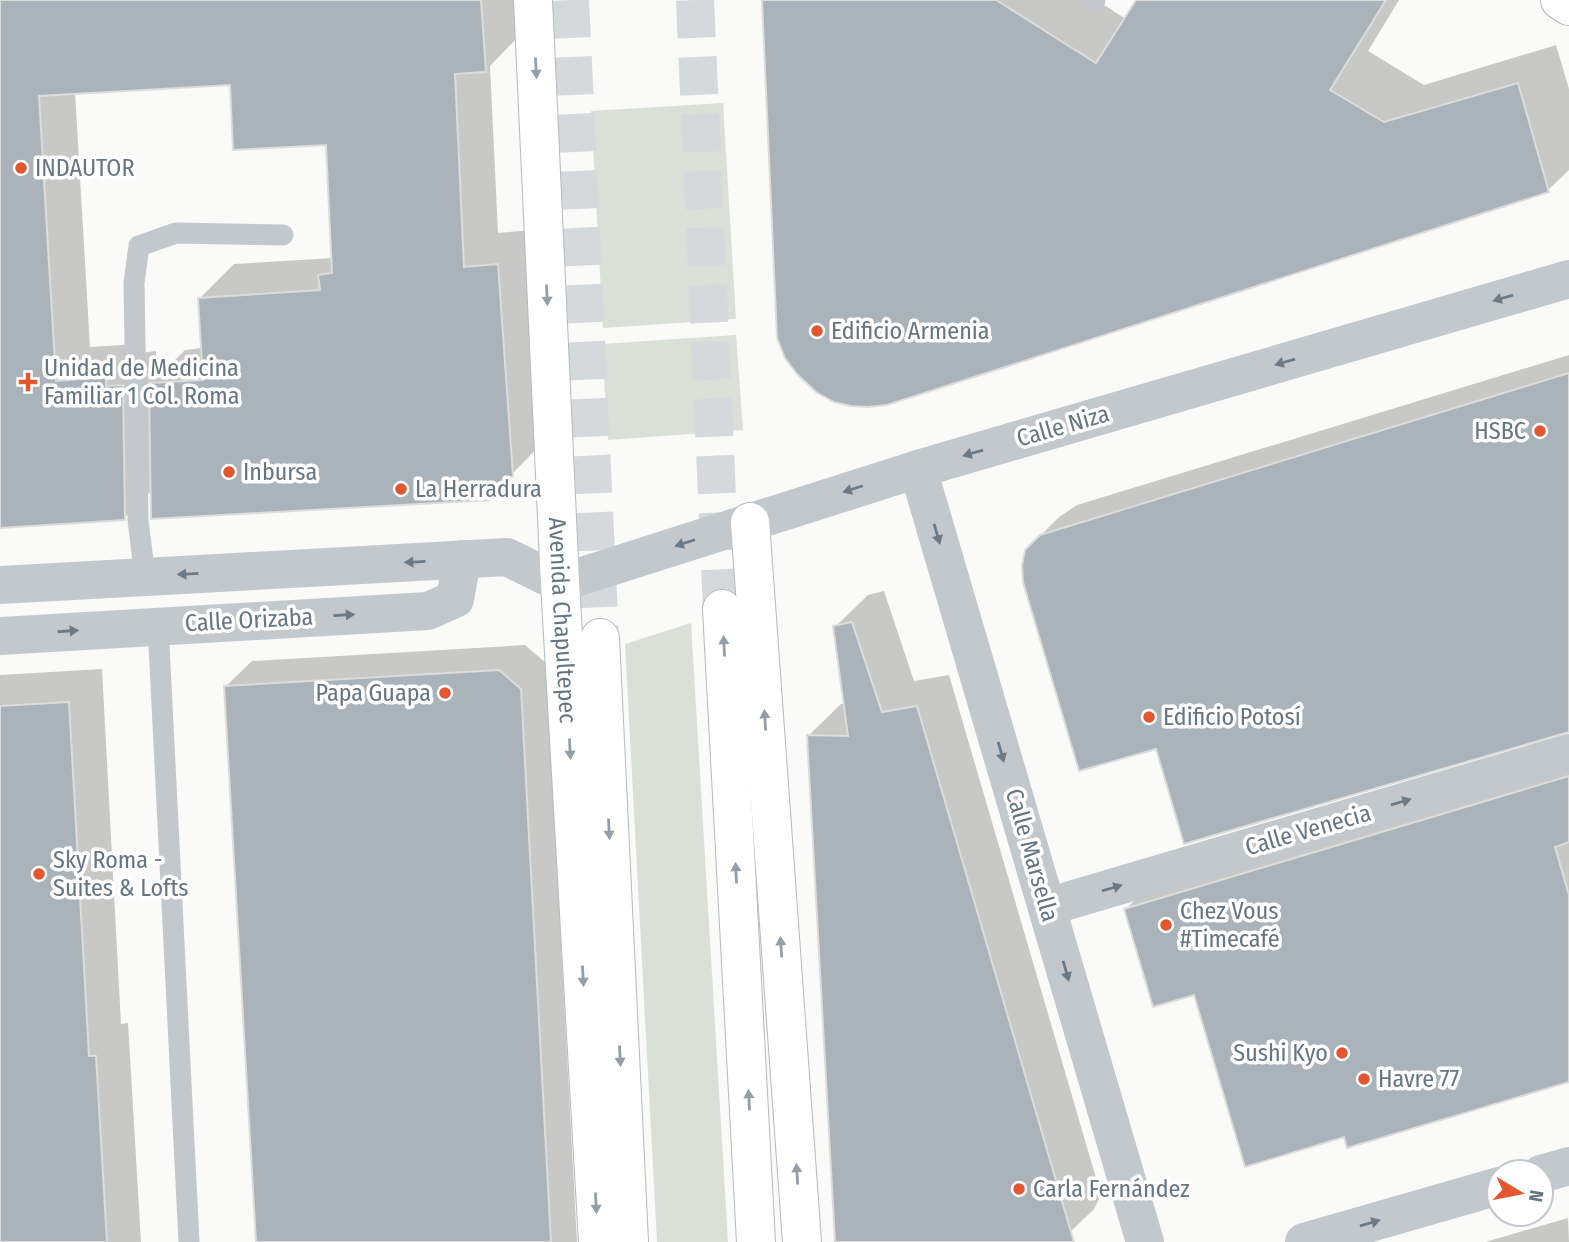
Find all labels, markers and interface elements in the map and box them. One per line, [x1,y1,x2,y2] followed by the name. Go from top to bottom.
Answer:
[531,57,542,79] one-way arrow
[35,154,134,182] place label: INDAUTOR
[13,160,29,176] marker: INDAUTOR
[542,285,553,307] one-way arrow
[1492,293,1514,304] one-way arrow
[831,317,990,345] place label: Edificio Armenia
[809,323,825,339] marker: Edificio Armenia
[44,354,240,410] place label: Unidad de Medicina Familiar 1 Col. Roma
[1274,357,1295,367] one-way arrow
[18,372,38,392] marker: Unidad de Medicina Familiar 1 Col. Roma
[1013,399,1113,453] street label: Calle Niza
[1474,417,1526,445] place label: HSBC
[1532,423,1548,439] marker: HSBC
[962,448,983,458] one-way arrow
[243,458,317,486] place label: Inbursa
[221,464,237,480] marker: Inbursa
[415,475,542,503] place label: La Herradura
[393,481,409,497] marker: La Herradura
[842,484,863,495] one-way arrow
[543,517,582,724] street label: Avenida Chapultepec
[932,523,943,545] one-way arrow
[675,538,696,548] one-way arrow
[404,556,426,567] one-way arrow
[176,569,198,580] one-way arrow
[184,603,314,637] street label: Calle Orizaba
[333,609,355,620] one-way arrow
[57,625,79,636] one-way arrow
[718,635,729,657] one-way arrow
[316,679,431,707] place label: Papa Guapa
[437,685,453,701] marker: Papa Guapa
[1163,703,1301,731] place label: Edificio Potosí
[759,709,770,731] one-way arrow
[1141,709,1157,725] marker: Edificio Potosí
[565,738,576,760] one-way arrow
[997,742,1007,763] one-way arrow
[1000,785,1064,925] street label: Calle Marsella
[1391,797,1412,807] one-way arrow
[1242,799,1374,861] street label: Calle Venecia
[604,818,615,840] one-way arrow
[53,846,189,902] place label: Sky Roma - Suites & Lofts
[731,862,742,884] one-way arrow
[31,866,47,882] marker: Sky Roma - Suites & Lofts
[1102,882,1123,892] one-way arrow
[1180,897,1280,953] place label: Chez Vous #Timecafé
[1158,917,1174,933] marker: Chez Vous #Timecafé
[775,936,786,958] one-way arrow
[1061,960,1071,981] one-way arrow
[578,965,589,987] one-way arrow
[1233,1039,1328,1067] place label: Sushi Kyo
[615,1045,626,1067] one-way arrow
[1334,1045,1350,1061] marker: Sushi Kyo
[1378,1065,1460,1093] place label: Havre 77
[1356,1071,1372,1087] marker: Havre 77
[743,1089,754,1111] one-way arrow
[1485,1158,1555,1228] north arrow
[792,1163,803,1185] one-way arrow
[1033,1175,1190,1203] place label: Carla Fernández
[1011,1181,1027,1197] marker: Carla Fernández
[1524,1188,1549,1203] text: N
[591,1192,602,1214] one-way arrow
[1360,1218,1381,1228] one-way arrow

